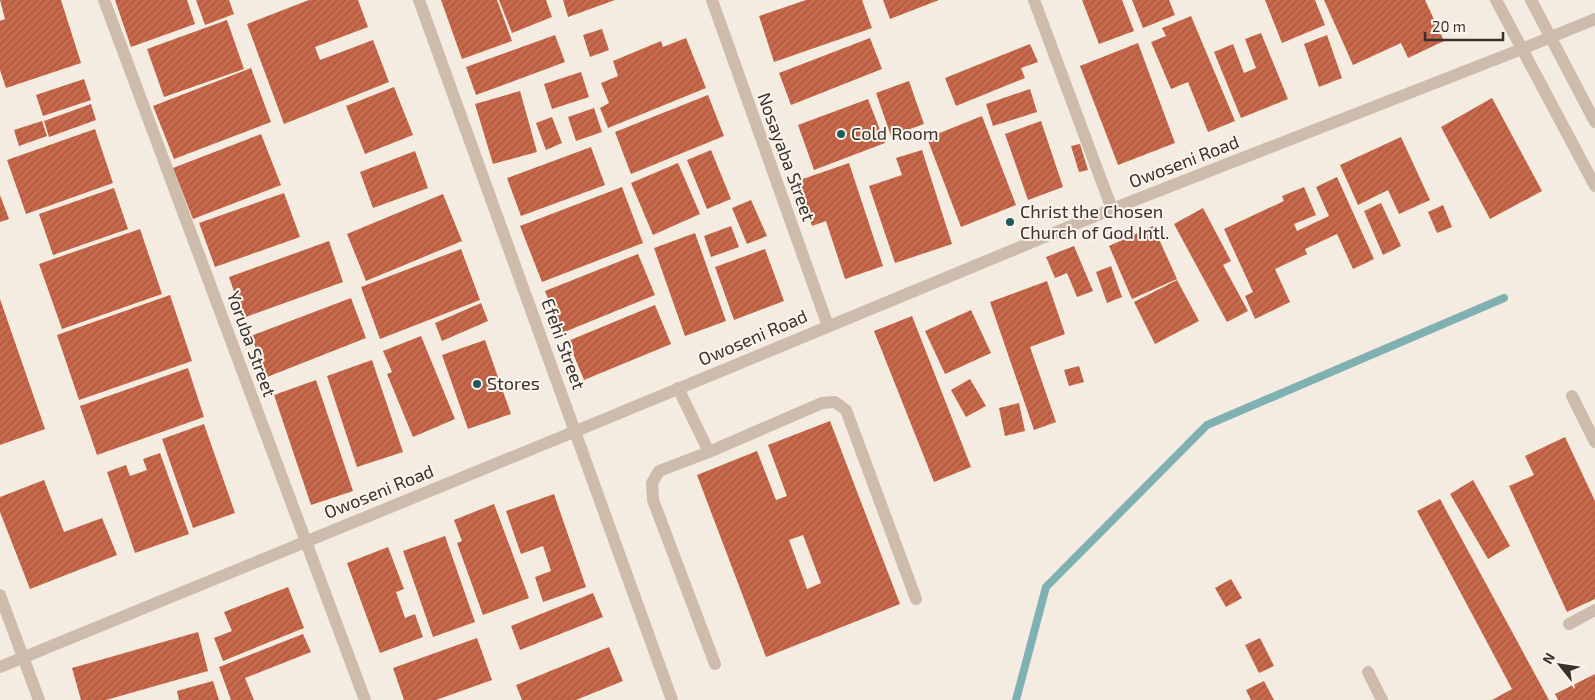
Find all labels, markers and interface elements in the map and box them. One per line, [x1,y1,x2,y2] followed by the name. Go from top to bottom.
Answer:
[1425,10,1502,42] scale bar
[1432,17,1466,35] text: 20 m
[753,89,820,224] street label: Nosayaba Street
[851,122,938,144] place label: Cold Room
[835,128,847,140] marker: Cold Room
[1125,130,1242,192] street label: Owoseni Road
[1020,200,1169,243] place label: Christ the Chosen Church of God Intl.
[1004,216,1016,228] marker: Christ the Chosen Church of God Intl.
[223,288,281,400] street label: Yoruba Street
[537,295,591,392] street label: Efehi Street
[695,304,810,370] street label: Owoseni Road
[487,372,540,394] place label: Stores
[471,378,483,390] marker: Stores
[321,459,437,523] street label: Owoseni Road
[1535,640,1585,690] north arrow
[1538,650,1558,667] text: N

